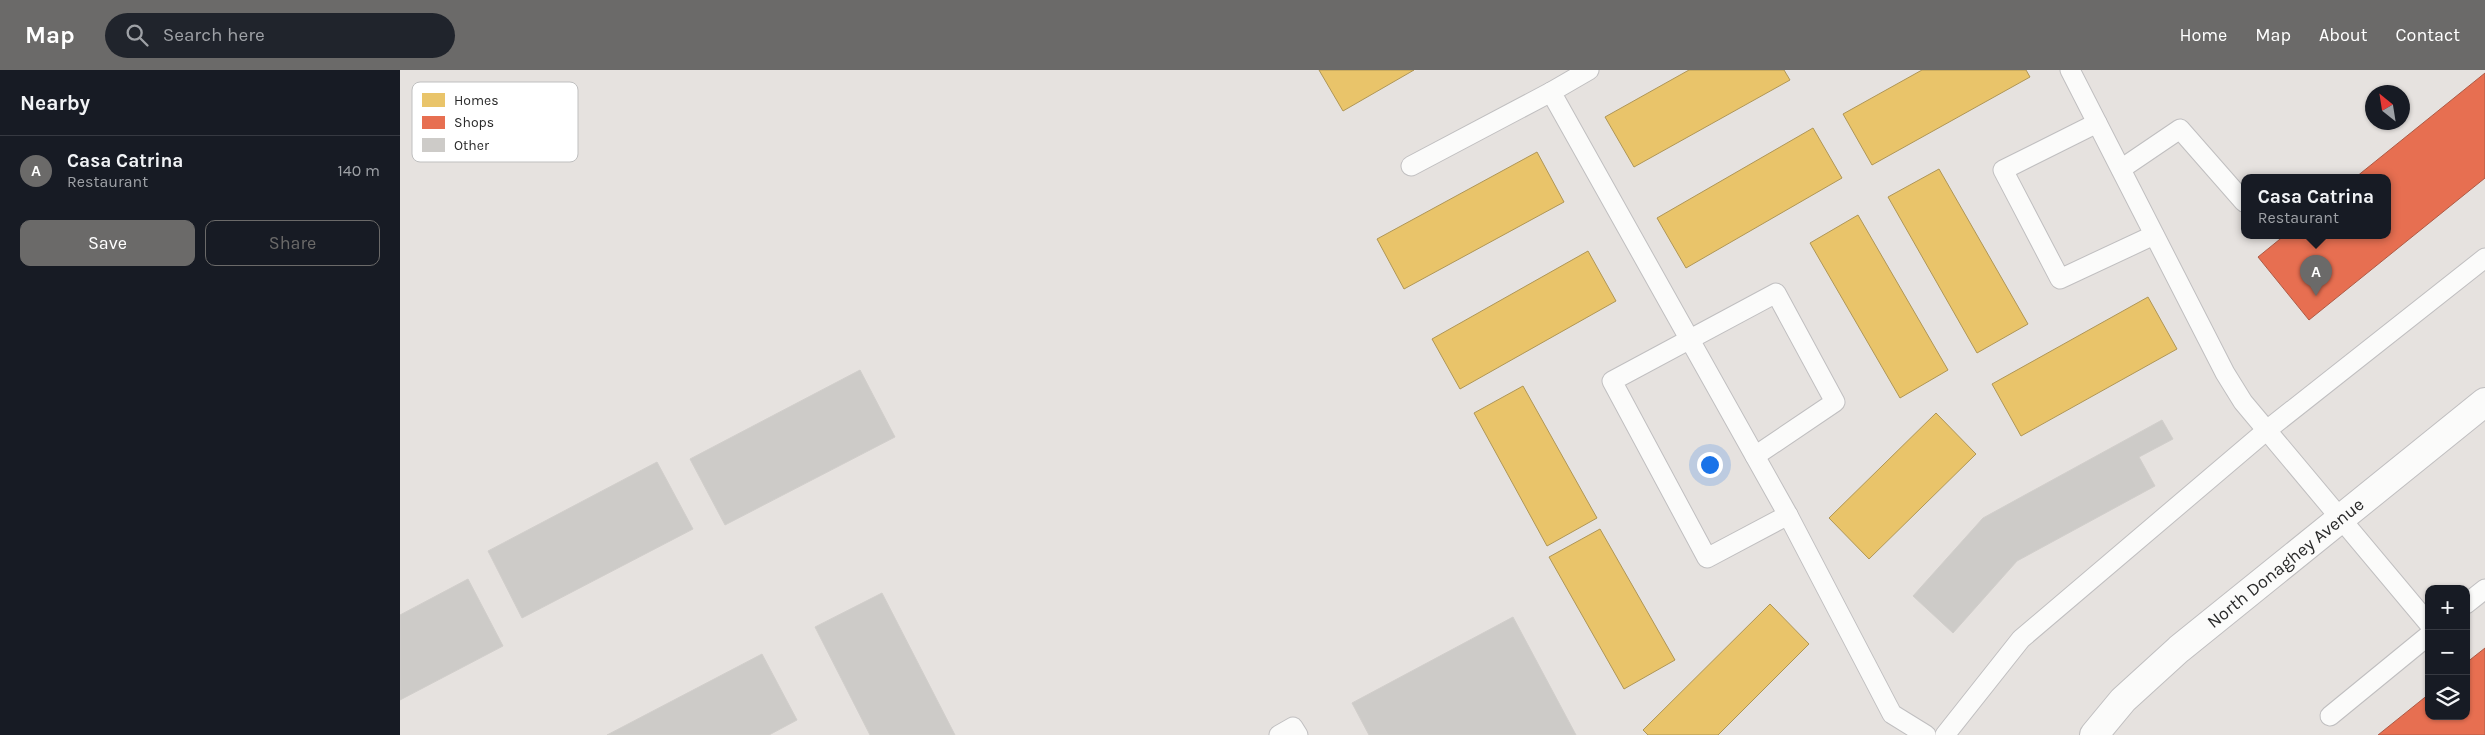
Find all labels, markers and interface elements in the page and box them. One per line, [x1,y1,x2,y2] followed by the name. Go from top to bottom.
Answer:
[105,13,455,58] search box
[25,21,75,49] text: Map
[123,21,151,49] icon: search
[163,24,265,46] text: Search here
[2179,24,2227,46] text: Home
[2255,24,2291,46] text: Map
[2319,24,2368,46] text: About
[2396,24,2460,46] text: Contact
[412,82,578,162] legend
[2365,85,2410,130] north arrow
[20,91,90,115] text: Nearby
[454,92,499,109] text: Homes
[454,114,494,131] text: Shops
[454,137,490,154] text: Other
[67,150,183,172] text: Casa Catrina
[31,161,41,180] text: A
[338,161,380,180] text: 140 m
[67,172,148,191] text: Restaurant
[2241,174,2391,239] popup
[2258,186,2374,208] text: Casa Catrina
[2258,208,2339,227] text: Restaurant
[20,220,195,266] button: Save
[205,220,380,266] button: Share
[2300,255,2332,296] pin: A
[1697,452,1723,478] your location
[2203,493,2368,633] street label: North Donaghey Avenue
[2425,585,2470,720] map controls
[2425,585,2470,630] button: +
[2425,630,2470,675] button: −
[2425,675,2470,720] button: layers

